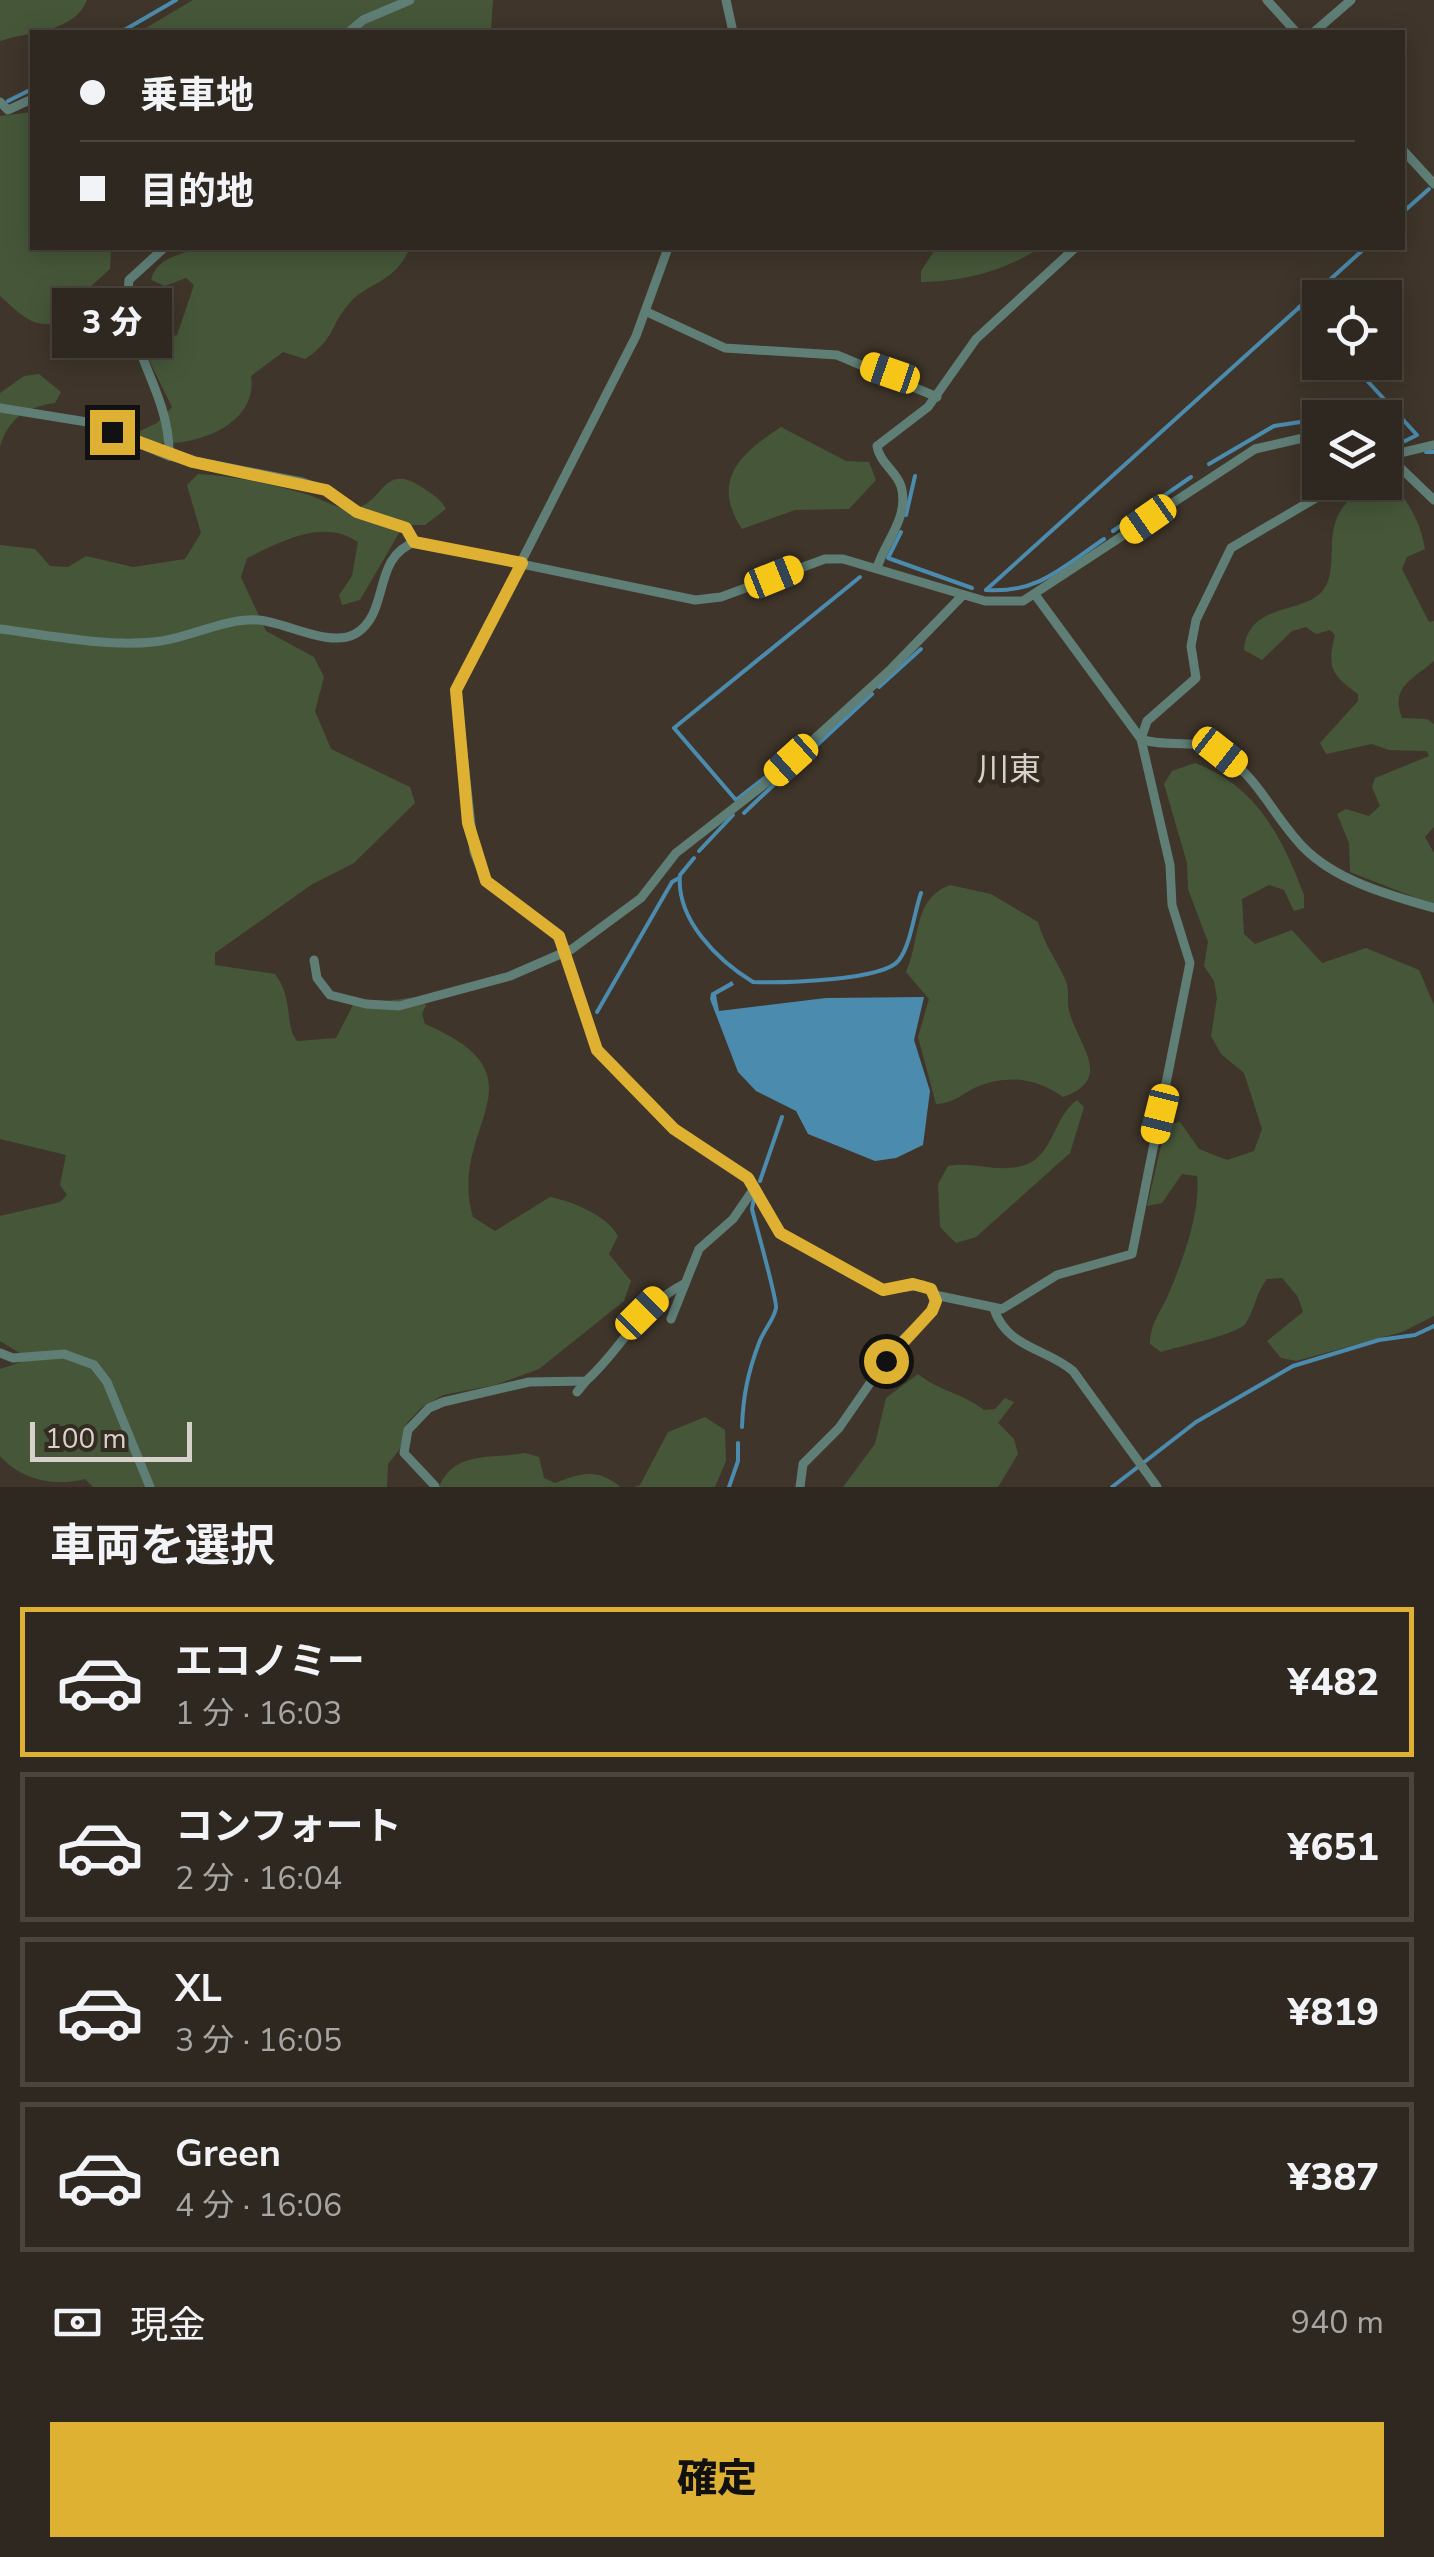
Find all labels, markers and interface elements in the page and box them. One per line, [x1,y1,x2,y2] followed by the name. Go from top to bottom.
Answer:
[140,70,254,121] text: 乗車地
[140,166,254,217] text: 目的地
[1302,280,1402,500] map controls
[1302,280,1402,380] button: locate
[52,287,172,357] callout: 3 分
[82,301,142,344] text: 3 分
[857,349,923,397] car
[1302,400,1402,500] button: layers
[90,410,135,455] route end
[1115,490,1181,548] car
[741,552,807,602] car
[1187,722,1253,782] car
[759,729,823,791] car
[977,748,1041,791] district label: 川東
[1138,1081,1182,1147] car
[610,1281,674,1345] car
[864,1339,909,1384] route start
[30,1417,192,1462] scale bar
[45,1420,127,1458] text: 100 m
[50,1516,275,1577] text: 車両を選択
[175,1636,365,1687] text: エコノミー
[55,1637,145,1727] icon: car
[1288,1657,1379,1708] text: ¥482
[175,1692,342,1735] text: 1 分 · 16:03
[175,1801,402,1852] text: コンフォート
[55,1802,145,1892] icon: car
[1288,1822,1379,1873] text: ¥651
[175,1857,342,1900] text: 2 分 · 16:04
[175,1963,222,2014] text: XL
[55,1967,145,2057] icon: car
[1288,1987,1379,2038] text: ¥819
[175,2019,342,2062] text: 3 分 · 16:05
[175,2128,281,2179] text: Green
[55,2132,145,2222] icon: car
[1288,2152,1379,2203] text: ¥387
[175,2184,342,2227] text: 4 分 · 16:06
[50,2295,105,2350] icon: cash
[130,2300,206,2351] text: 現金
[1291,2301,1384,2344] text: 940 m
[50,2422,1384,2537] button: 確定

